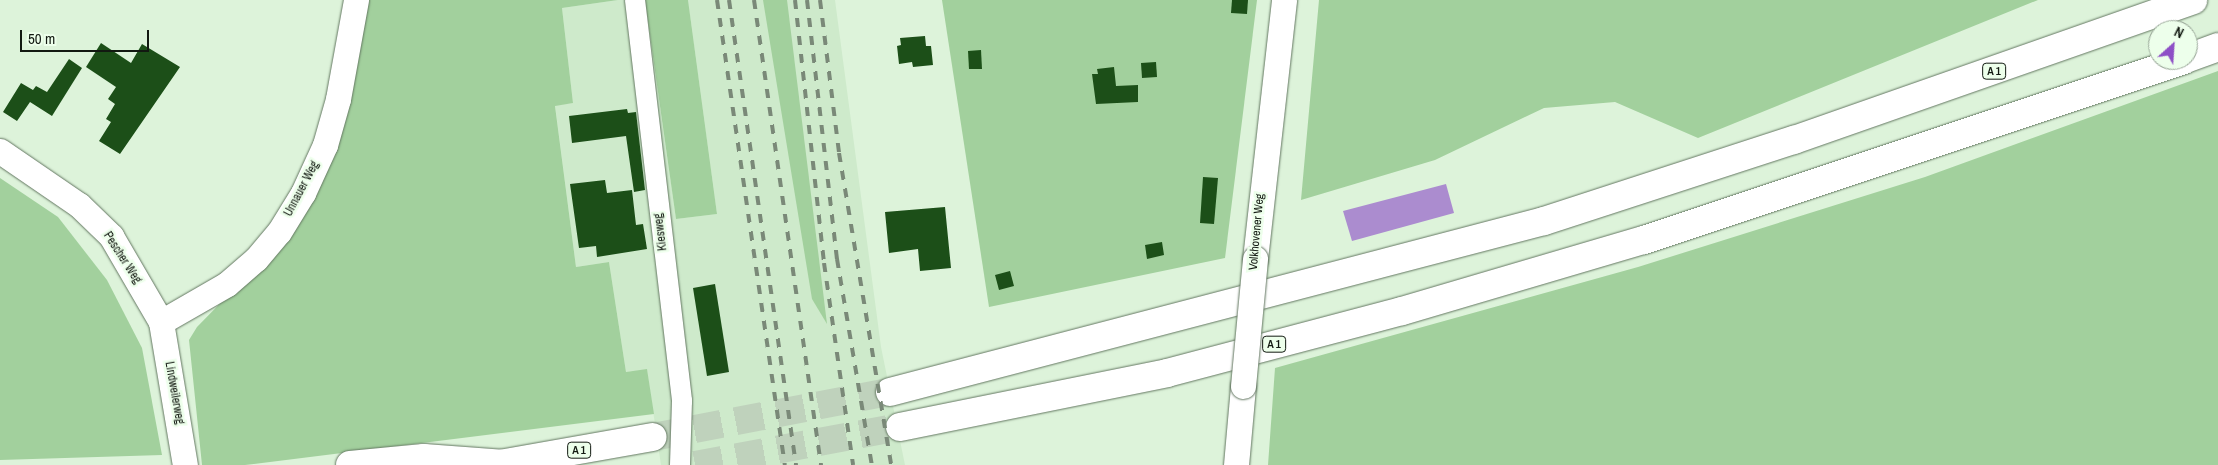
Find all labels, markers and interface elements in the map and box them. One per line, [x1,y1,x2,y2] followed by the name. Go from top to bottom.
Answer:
[22,20,151,52] scale bar
[2148,20,2198,70] north arrow
[2171,23,2187,42] text: N
[28,28,55,49] text: 50 m
[1982,62,2006,80] road number: A 1
[281,159,323,219] street label: Unnauer Weg
[1246,193,1268,271] street label: Volkhovener Weg
[652,212,670,252] street label: Kiesweg
[100,229,144,287] street label: Pescher Weg
[1262,336,1286,352] road number: A 1
[161,361,187,425] street label: Lindweilerweg
[566,442,592,458] road number: A 1

